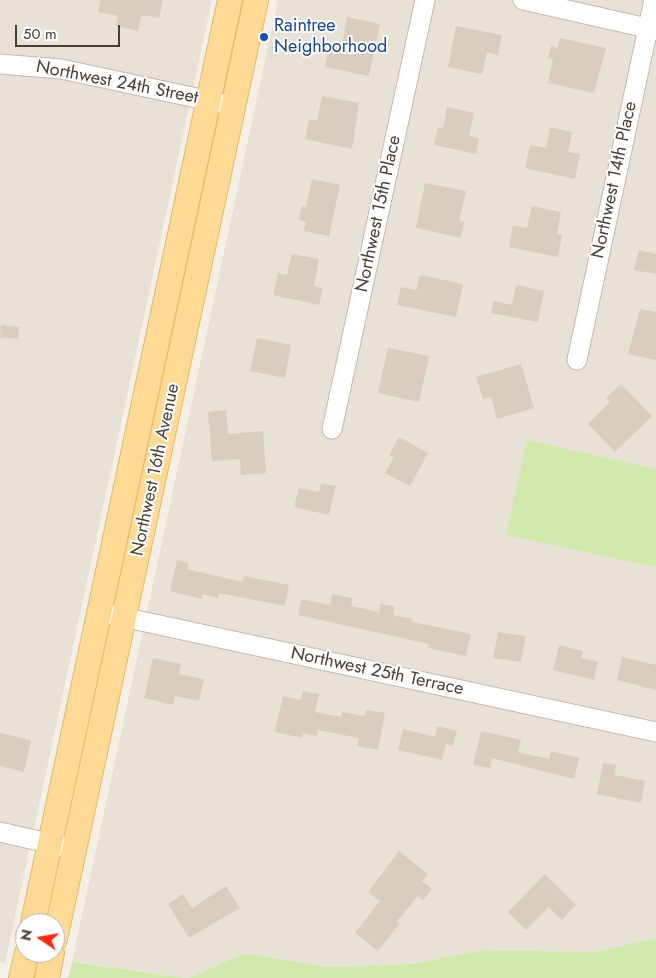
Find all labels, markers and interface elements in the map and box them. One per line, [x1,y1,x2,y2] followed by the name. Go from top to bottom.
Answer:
[18,15,122,47] scale bar
[274,16,387,58] place label: Raintree Neighborhood
[23,23,57,45] text: 50 m
[258,31,270,43] marker: Raintree Neighborhood
[34,57,200,109] street label: Northwest 24th Street
[588,99,642,261] street label: Northwest 14th Place
[352,134,406,294] street label: Northwest 15th Place
[127,382,185,558] street label: Northwest 16th Avenue
[289,643,465,701] street label: Northwest 25th Terrace
[15,913,65,963] north arrow
[15,928,37,943] text: N

